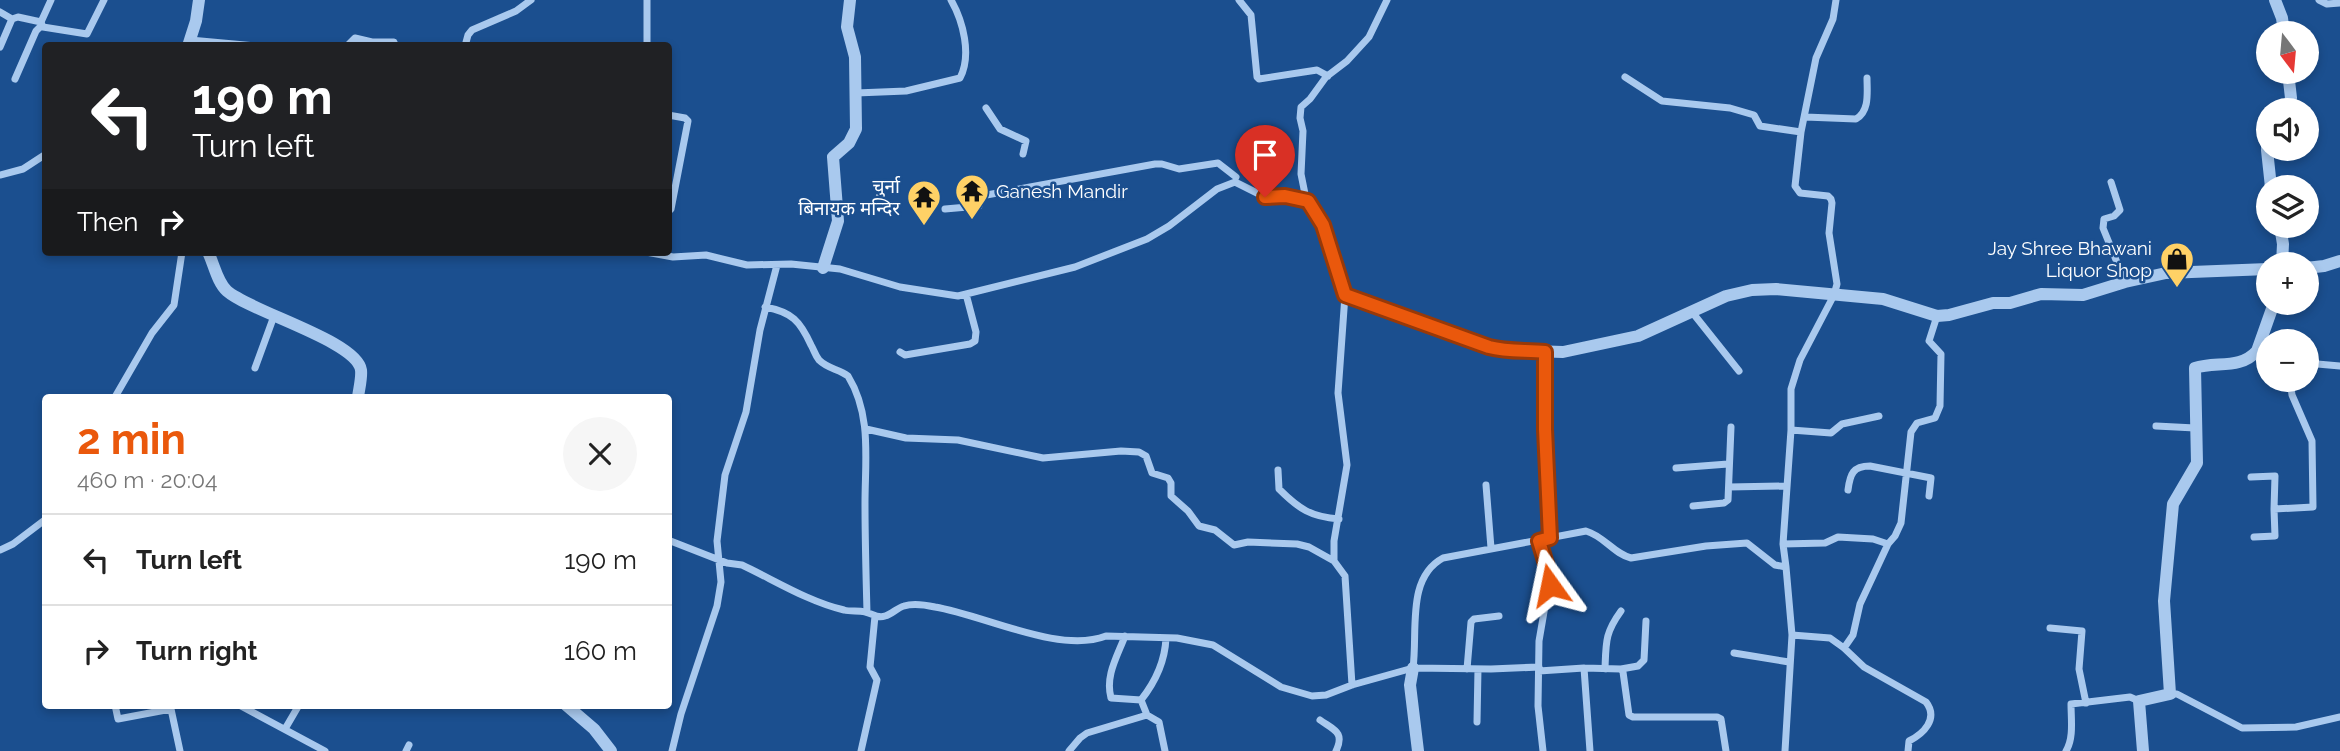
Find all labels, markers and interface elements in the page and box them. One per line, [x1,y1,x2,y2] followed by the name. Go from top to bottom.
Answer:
[2256,21,2319,84] north arrow
[2256,21,2319,392] map controls
[192,68,333,125] text: 190 m
[77,70,168,161] icon: left
[2256,98,2319,161] button: sound
[1235,125,1295,197] pin
[192,127,314,164] text: Turn left
[1246,136,1284,174] icon: arrive
[953,172,991,221] temple icon: Ganesh Mandir
[798,175,901,219] place label: चुर्ना बिनायक मन्दिर
[2256,175,2319,238] button: layers
[905,178,943,227] temple icon: चुर्ना बिनायक मन्दिर
[996,180,1128,202] place label: Ganesh Mandir
[152,203,190,241] icon: right
[77,207,138,237] text: Then
[1988,237,2152,281] place label: Jay Shree Bhawani Liquor Shop
[2158,240,2196,289] shop icon: Jay Shree Bhawani Liquor Shop
[2256,252,2319,315] button: +
[2256,329,2319,392] button: −
[77,415,186,464] text: 2 min
[563,417,637,491] button: close
[77,466,218,493] text: 460 m · 20:04
[77,541,115,579] icon: left
[136,545,242,575] text: Turn left
[564,545,637,575] text: 190 m
[1513,548,1587,622] position arrow
[77,632,115,670] icon: right
[136,636,257,666] text: Turn right
[564,636,637,666] text: 160 m

